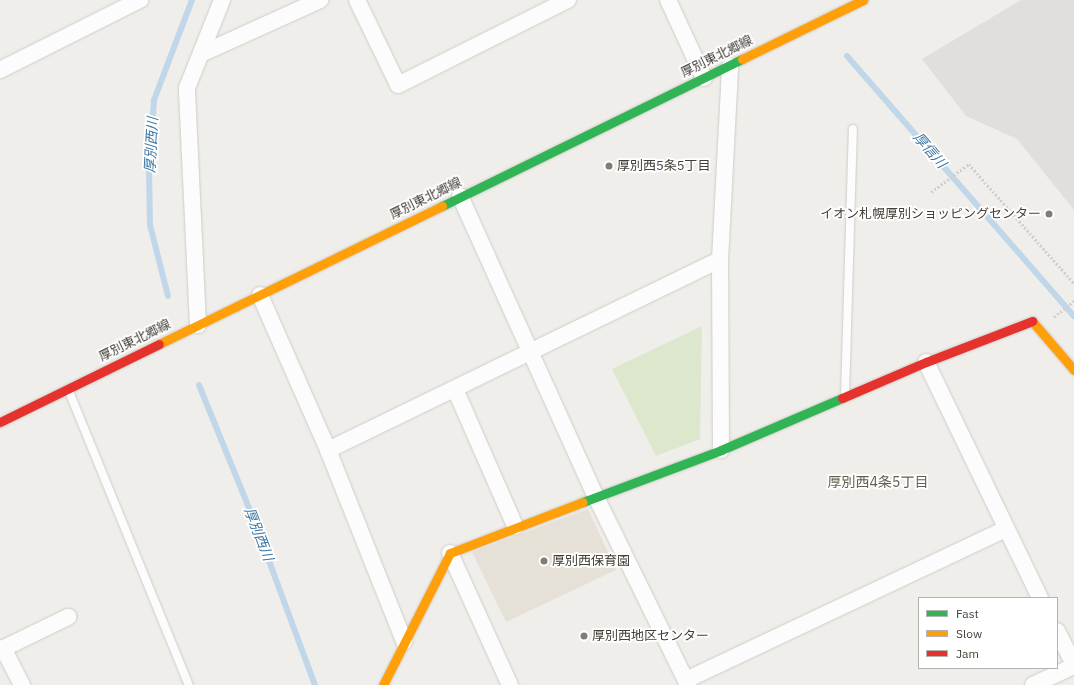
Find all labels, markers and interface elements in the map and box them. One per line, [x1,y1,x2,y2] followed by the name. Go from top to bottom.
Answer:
[679,33,755,81] street label: 厚別東北郷線
[141,117,161,173] water label: 厚別西川
[910,129,950,171] water label: 厚信川
[617,158,711,174] place label: 厚別西5条5丁目
[604,161,614,171] marker: 厚別西5条5丁目
[388,175,464,223] street label: 厚別東北郷線
[820,206,1041,222] place label: イオン札幌厚別ショッピングセンター
[1044,209,1054,219] marker: イオン札幌厚別ショッピングセンター
[97,317,173,365] street label: 厚別東北郷線
[828,474,928,490] district label: 厚別西4条5丁目
[241,505,277,563] water label: 厚別西川
[552,553,630,569] place label: 厚別西保育園
[539,556,549,566] marker: 厚別西保育園
[918,597,1058,669] legend
[956,606,979,621] text: Fast
[956,626,982,641] text: Slow
[592,628,709,644] place label: 厚別西地区センター
[579,631,589,641] marker: 厚別西地区センター
[956,646,979,661] text: Jam

